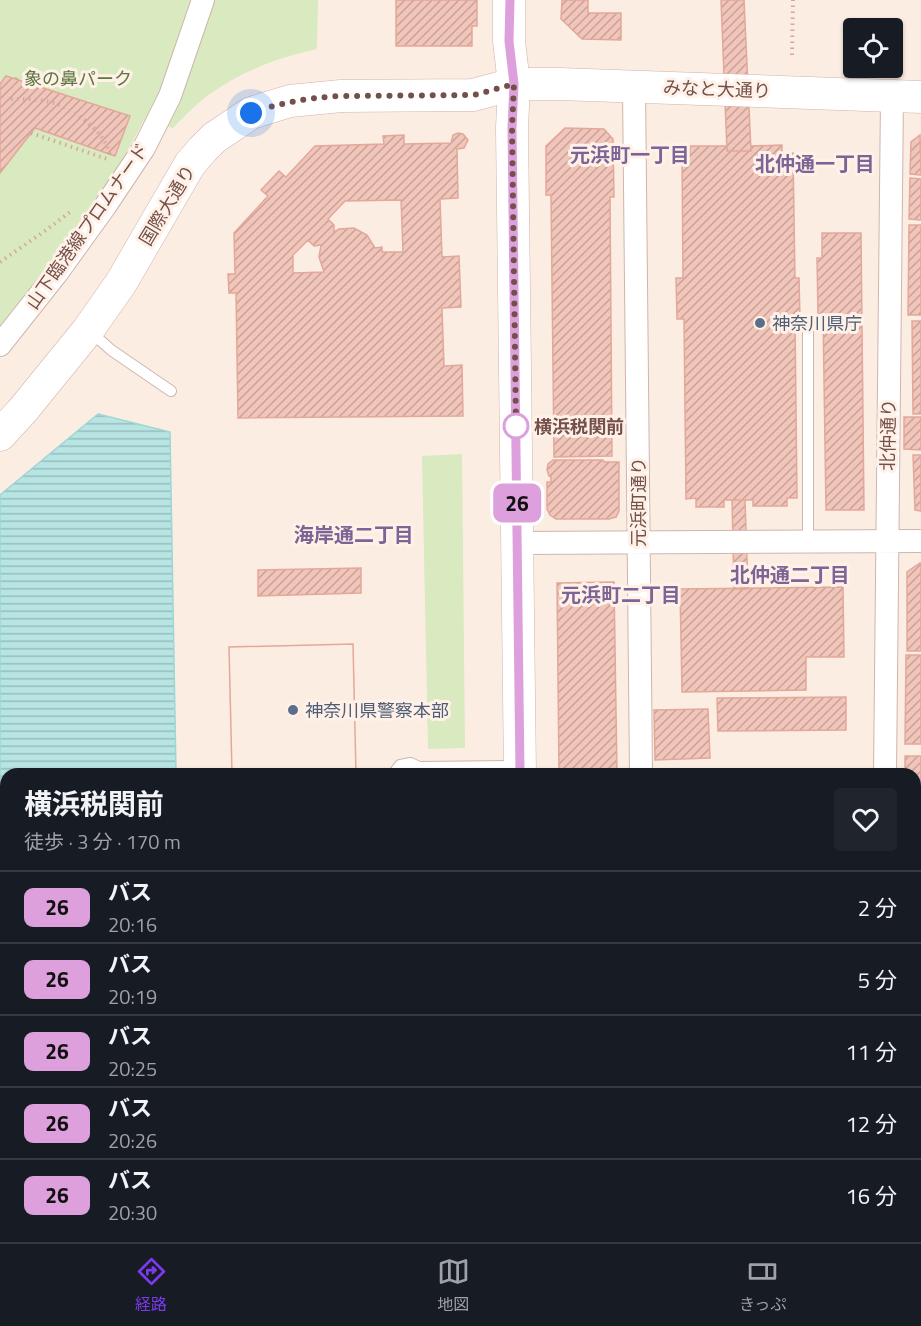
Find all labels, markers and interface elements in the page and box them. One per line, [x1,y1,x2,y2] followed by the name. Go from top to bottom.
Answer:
[843,18,903,78] map controls
[843,18,903,78] button: locate
[24,65,132,92] park label: 象の鼻パーク
[663,74,771,104] street label: みなと大通り
[236,98,266,128] your location
[19,137,155,315] street label: 山下臨港線プロムナード
[570,139,690,170] district label: 元浜町一丁目
[755,148,875,179] district label: 北仲通一丁目
[132,159,202,251] street label: 国際大通り
[772,310,862,337] place label: 神奈川県庁
[753,316,767,330] marker: 神奈川県庁
[874,399,902,471] street label: 北仲通り
[503,413,529,439] marker: 横浜税関前
[534,413,624,440] place label: 横浜税関前
[625,457,652,547] street label: 元浜町通り
[490,484,544,522] line badge: 26
[505,487,529,519] text: 26
[294,519,414,550] district label: 海岸通二丁目
[730,559,850,590] district label: 北仲通二丁目
[561,579,681,610] district label: 元浜町二丁目
[305,697,449,724] place label: 神奈川県警察本部
[286,703,300,717] marker: 神奈川県警察本部
[24,782,164,825] text: 横浜税関前
[834,788,897,851] button: heart
[24,826,181,857] text: 徒歩 · 3 分 · 170 m
[108,875,152,909] text: バス
[45,891,69,923] text: 26
[858,891,897,925] text: 2 分
[108,909,157,940] text: 20:16
[108,947,152,981] text: バス
[45,963,69,995] text: 26
[858,963,897,997] text: 5 分
[108,981,157,1012] text: 20:19
[108,1019,152,1053] text: バス
[45,1035,69,1067] text: 26
[846,1035,897,1069] text: 11 分
[108,1053,157,1084] text: 20:25
[108,1091,152,1125] text: バス
[45,1107,69,1139] text: 26
[846,1107,897,1141] text: 12 分
[108,1125,157,1156] text: 20:26
[108,1163,152,1197] text: バス
[45,1179,69,1211] text: 26
[846,1179,897,1213] text: 16 分
[108,1197,157,1228] text: 20:30
[135,1255,168,1316] tab: 経路
[437,1255,470,1316] tab: 地図
[739,1255,786,1316] tab: きっぷ

